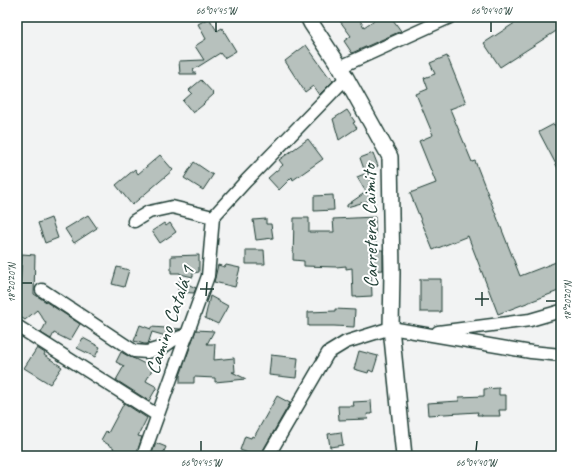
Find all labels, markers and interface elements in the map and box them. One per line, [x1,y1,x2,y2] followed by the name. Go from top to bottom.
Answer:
[196,4,238,17] text: 66°04'45"W
[471,4,513,17] text: 66°04'40"W
[356,162,384,288] street label: Carretera Caimito
[5,261,18,303] text: 18°20'20"N
[140,262,201,377] street label: Camino Catalá 1
[561,279,574,321] text: 18°20'20"N
[181,456,223,469] text: 66°04'45"W
[456,456,498,469] text: 66°04'40"W

